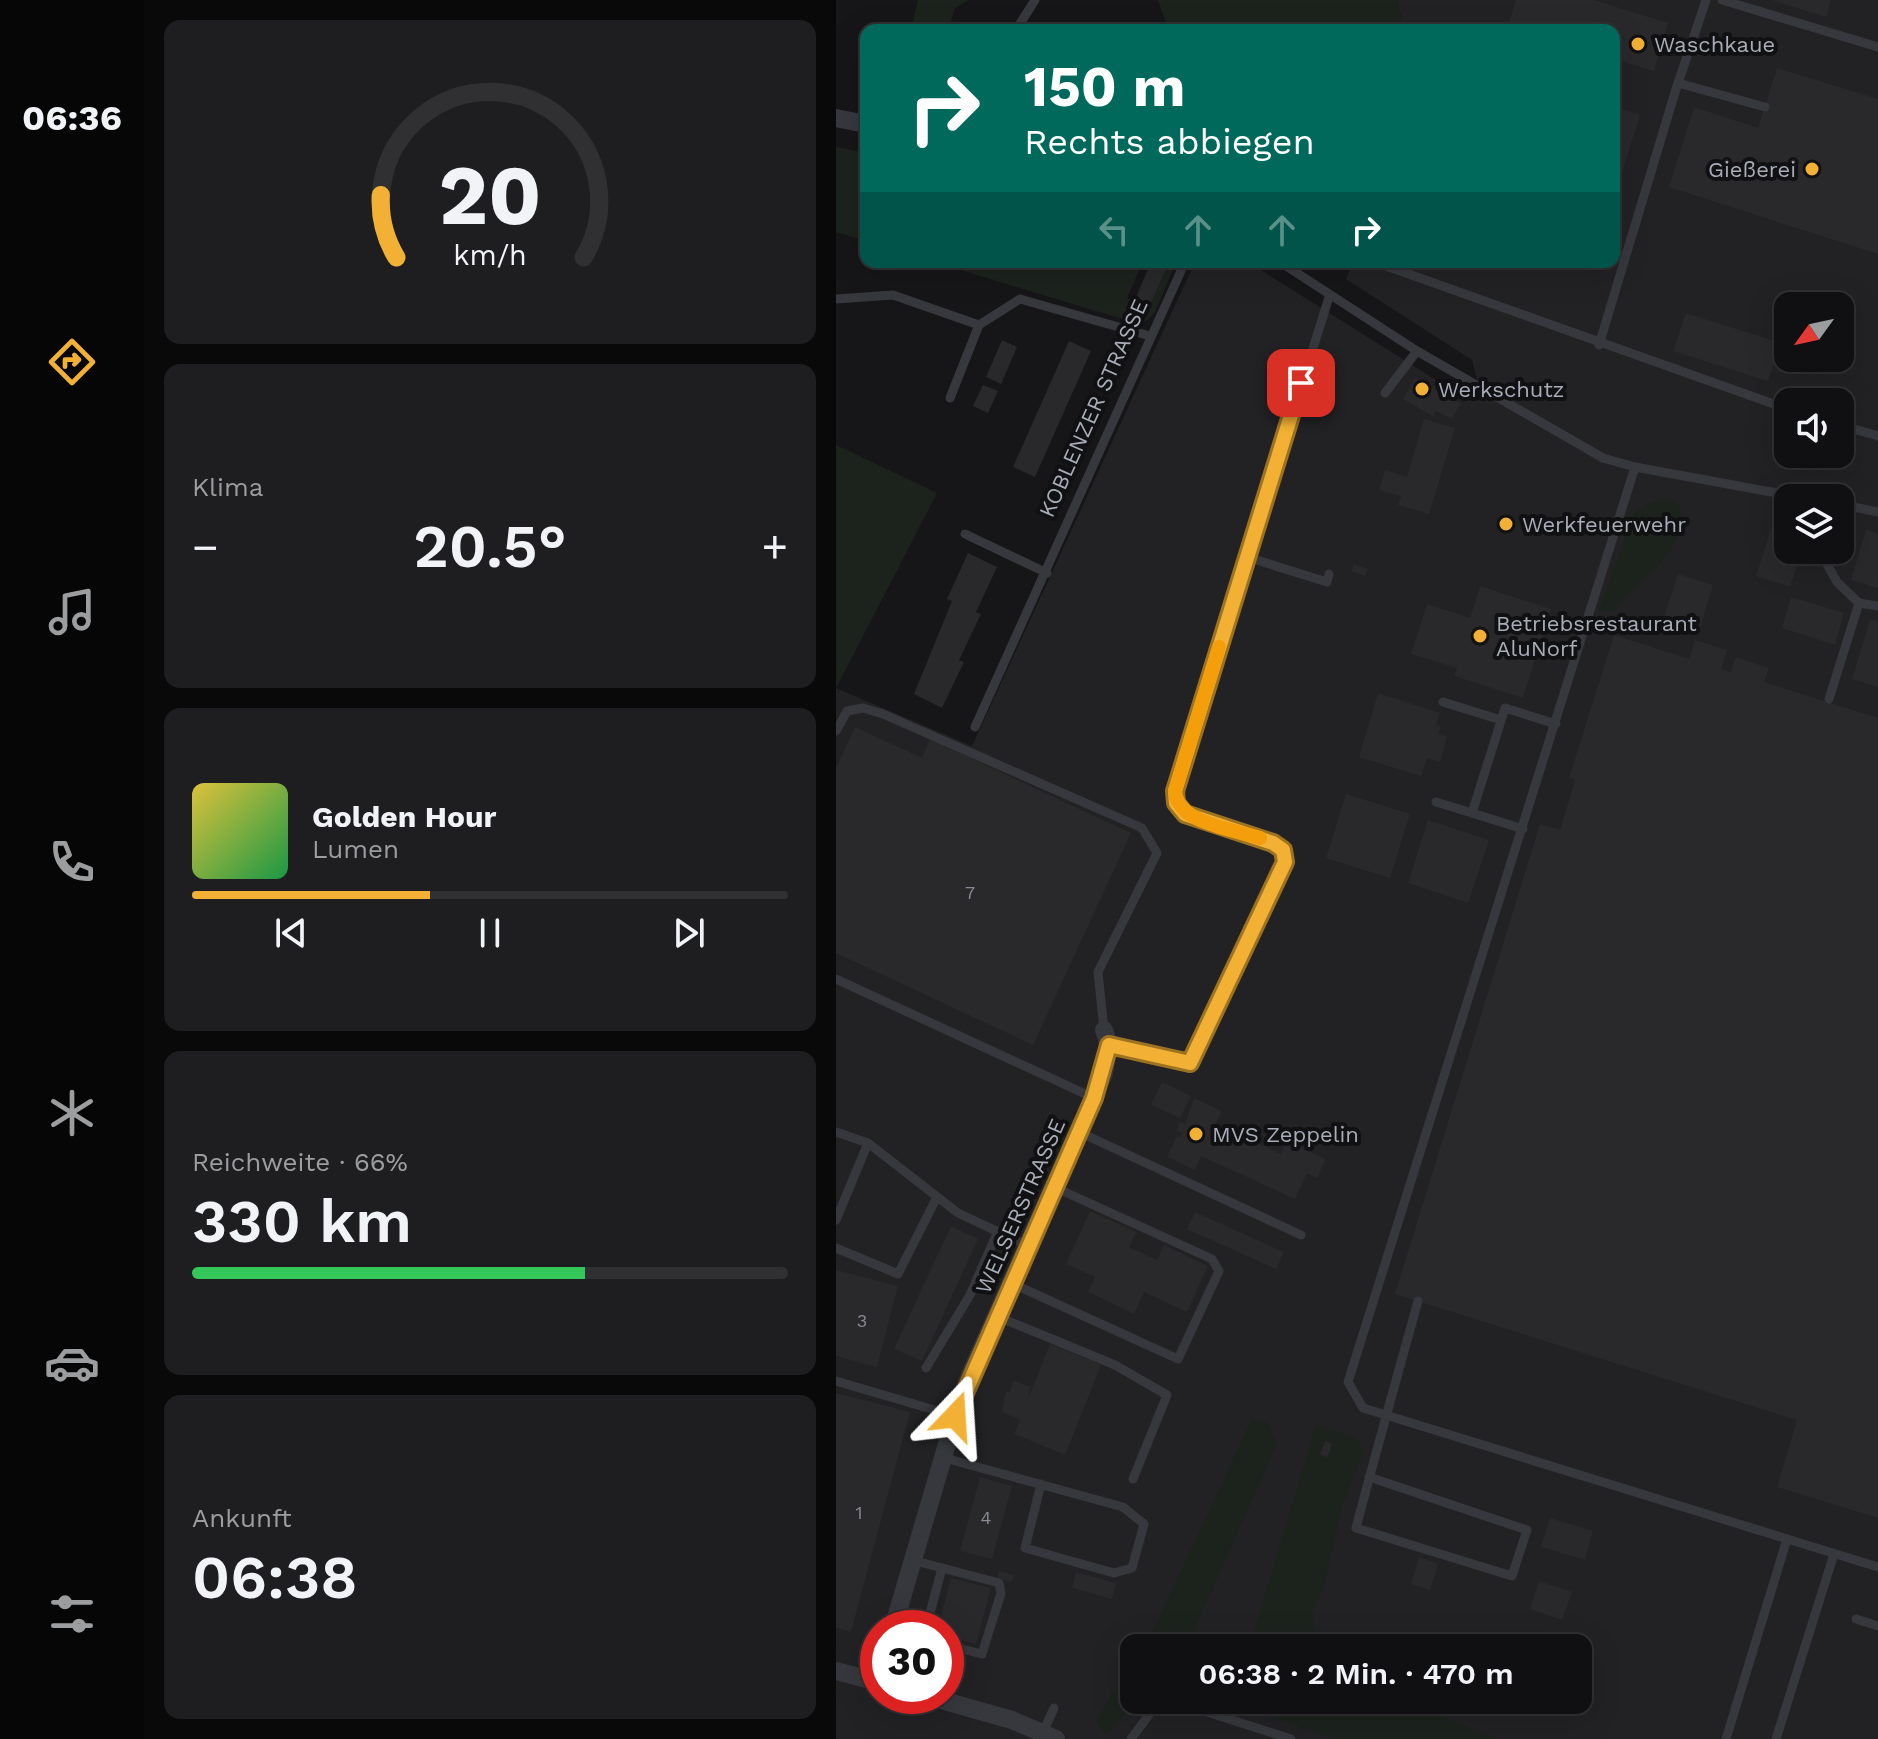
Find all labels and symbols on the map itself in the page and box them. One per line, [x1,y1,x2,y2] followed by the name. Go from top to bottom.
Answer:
[1654,32,1775,57] place label: Waschkaue
[1629,35,1647,53] marker: Waschkaue
[1708,157,1796,182] place label: Gießerei
[1803,160,1821,178] marker: Gießerei
[1774,292,1854,372] north arrow
[1034,295,1153,521] street label: KOBLENZER STRASSE
[1267,349,1335,417] pin
[1438,377,1564,402] place label: Werkschutz
[1413,380,1431,398] marker: Werkschutz
[1522,512,1686,537] place label: Werkfeuerwehr
[1497,515,1515,533] marker: Werkfeuerwehr
[1496,611,1697,661] place label: Betriebsrestaurant AluNorf
[1471,627,1489,645] marker: Betriebsrestaurant AluNorf
[965,882,975,903] house number: 7
[971,1115,1070,1298] street label: WELSERSTRASSE
[1212,1122,1359,1147] place label: MVS Zeppelin
[1187,1125,1205,1143] marker: MVS Zeppelin
[857,1310,867,1331] house number: 3
[913,1374,997,1458] position arrow
[855,1502,863,1523] house number: 1
[981,1507,992,1528] house number: 4
[860,1610,964,1714] speed limit sign: 30

